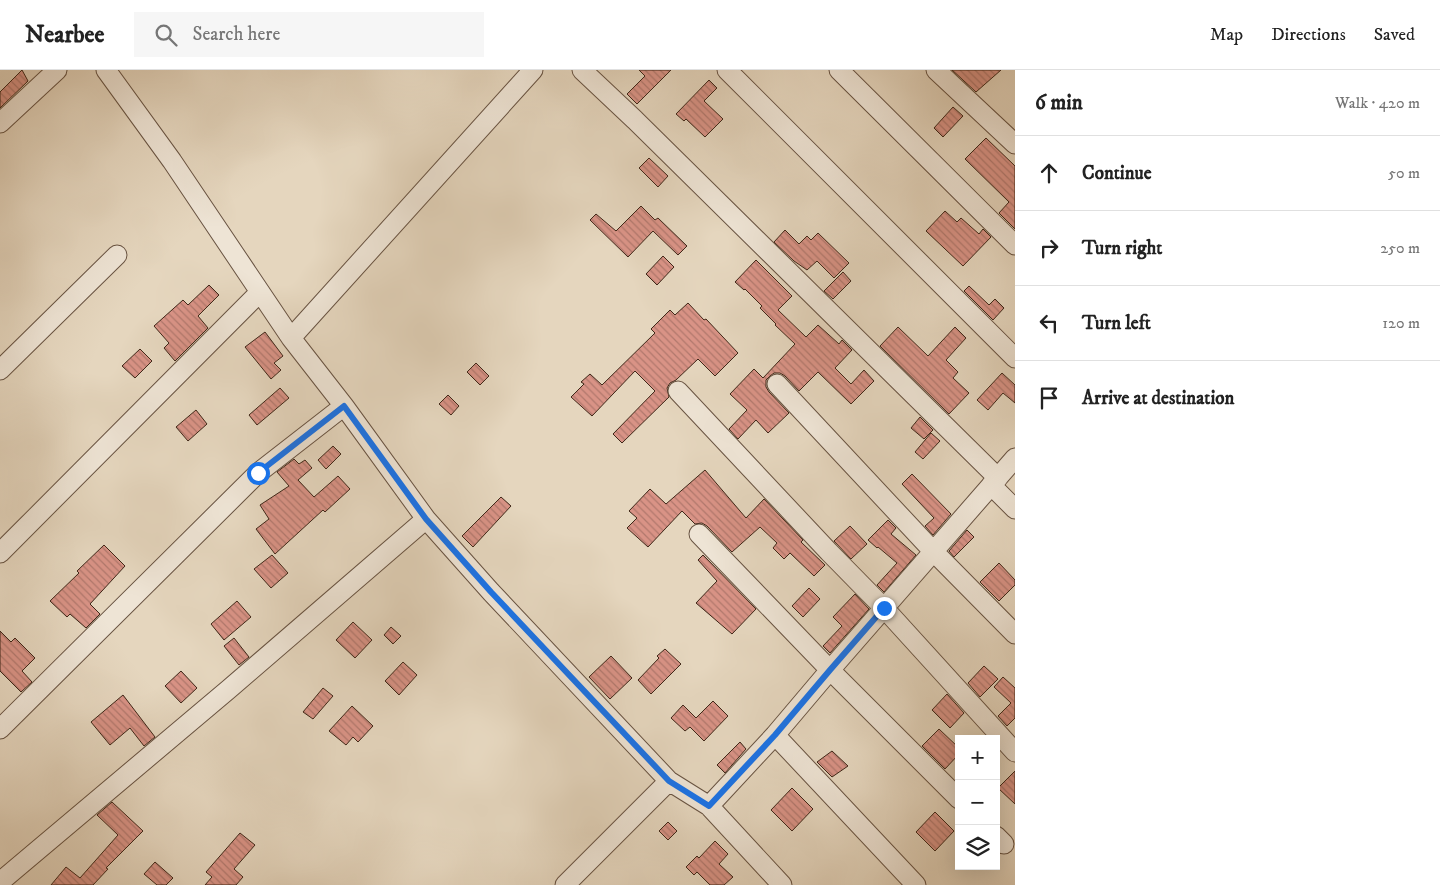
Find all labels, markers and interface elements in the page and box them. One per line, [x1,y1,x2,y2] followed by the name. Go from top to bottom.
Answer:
[134,12,484,57] search box
[25,20,104,50] text: Nearbee
[152,21,180,49] icon: search
[192,23,280,46] text: Search here
[1210,24,1243,46] text: Map
[1271,24,1346,46] text: Directions
[1374,24,1415,46] text: Saved
[1035,90,1083,116] text: 6 min
[1335,93,1420,113] text: Walk · 420 m
[1035,159,1063,187] icon: ahead
[1082,162,1152,185] text: Continue
[1388,163,1420,183] text: 50 m
[1035,234,1063,262] icon: right
[1082,237,1162,260] text: Turn right
[1380,238,1420,258] text: 250 m
[1035,309,1063,337] icon: left
[1082,312,1151,335] text: Turn left
[1382,313,1420,333] text: 120 m
[1035,384,1063,412] icon: arrive
[1082,387,1234,410] text: Arrive at destination
[247,462,270,485] route start
[873,597,896,620] route end
[955,735,1000,870] map controls
[955,735,1000,780] button: +
[955,780,1000,825] button: −
[955,825,1000,870] button: layers

